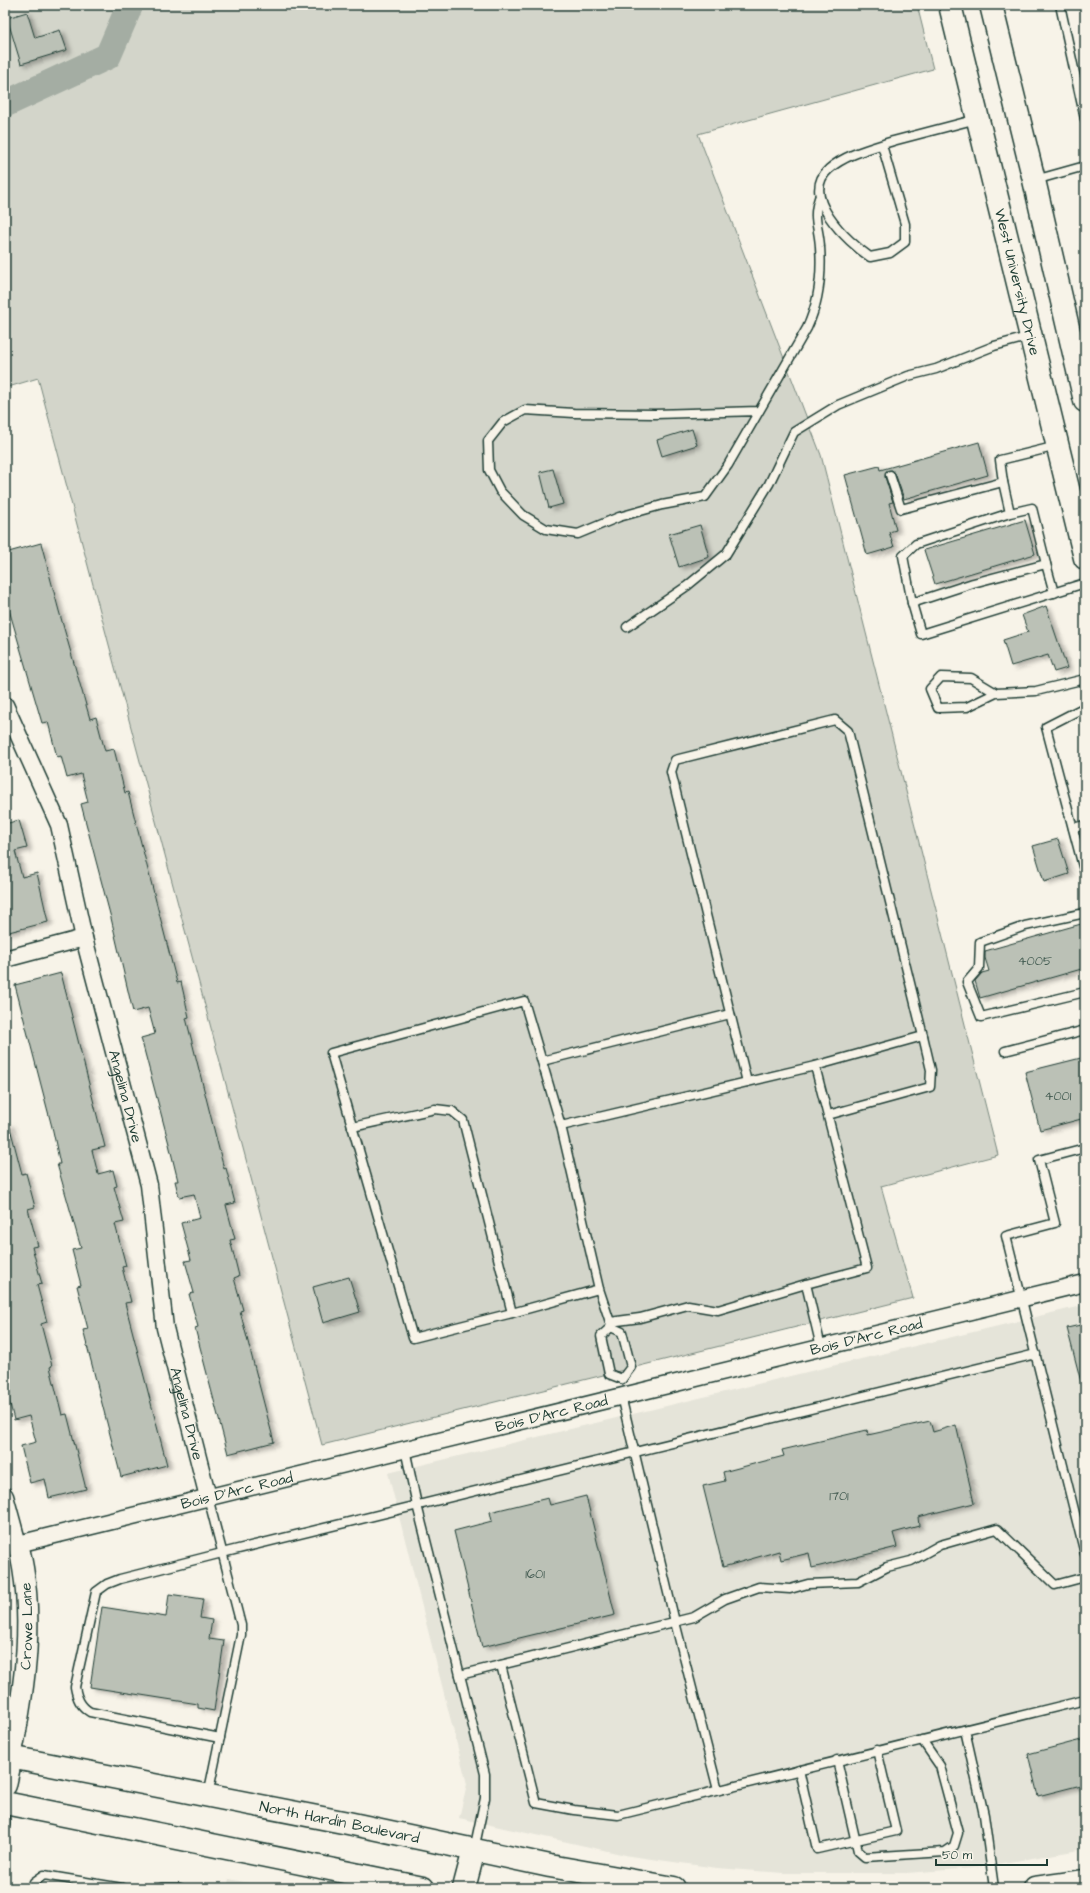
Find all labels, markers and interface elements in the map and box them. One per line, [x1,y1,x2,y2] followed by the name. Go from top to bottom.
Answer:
[989,206,1045,358] street label: West University Drive
[1018,952,1052,970] house number: 4005
[103,1048,147,1145] street label: Angelina Drive
[1045,1087,1072,1105] house number: 4001
[808,1313,925,1361] street label: Bois D'Arc Road
[164,1365,208,1462] street label: Angelina Drive
[493,1390,610,1438] street label: Bois D'Arc Road
[179,1467,296,1515] street label: Bois D'Arc Road
[829,1487,849,1505] house number: 1701
[525,1565,545,1583] house number: 1601
[15,1582,38,1671] street label: Crowe Lane
[258,1796,422,1849] street label: North Hardin Boulevard
[936,1841,1047,1867] scale bar
[942,1847,973,1864] text: 50 m

